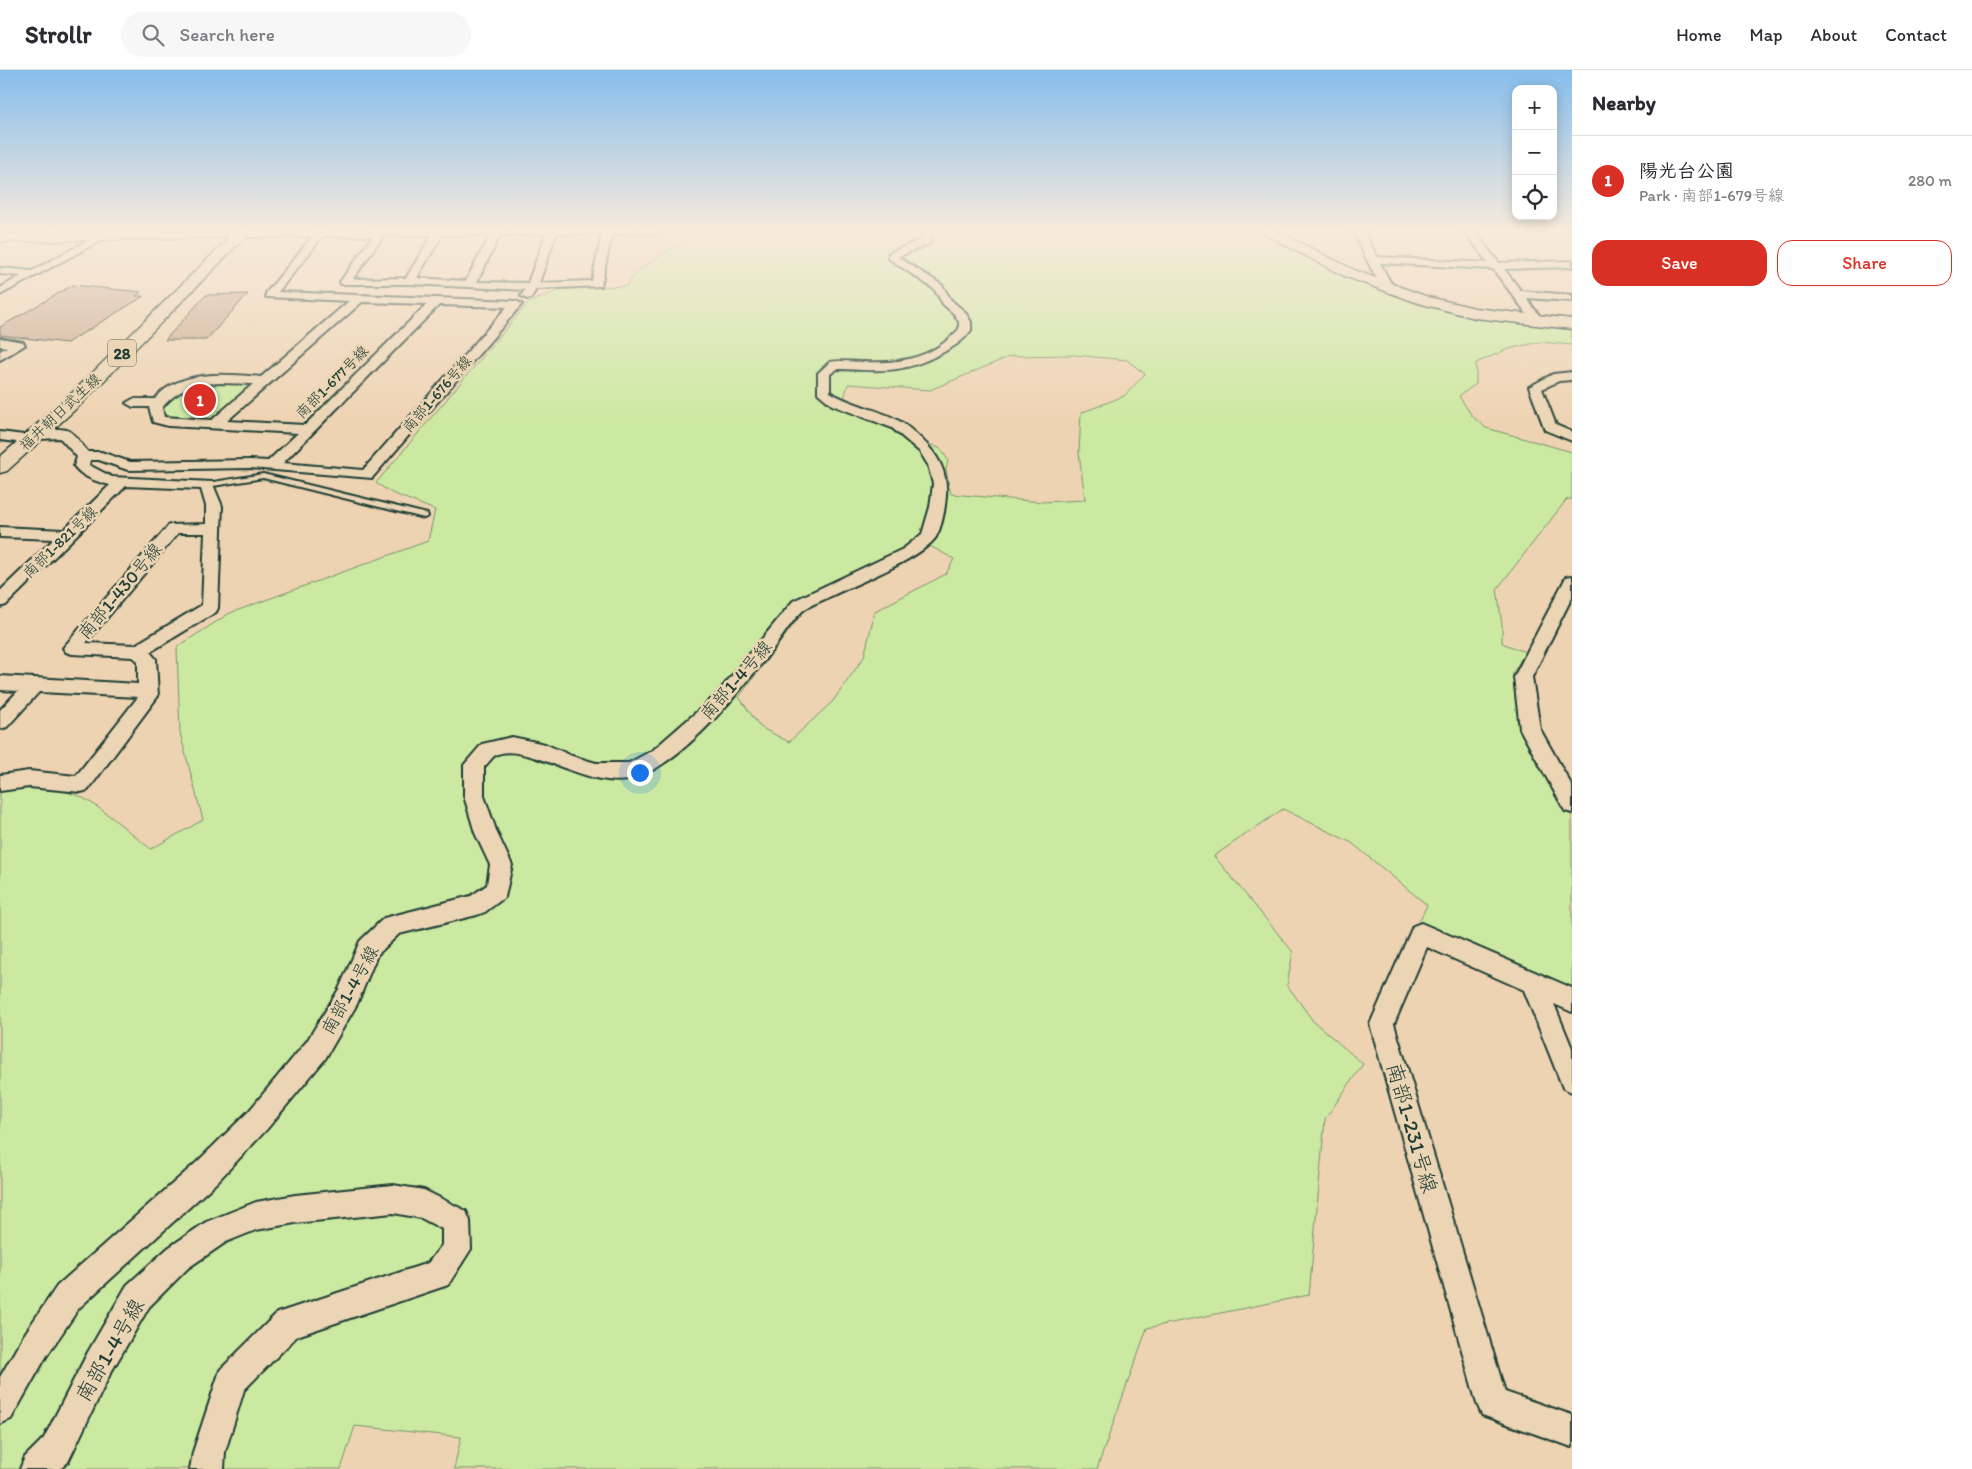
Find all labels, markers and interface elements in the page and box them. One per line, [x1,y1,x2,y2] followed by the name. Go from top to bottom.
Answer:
[121,12,471,57] search box
[25,20,91,49] text: Strollr
[139,21,167,49] icon: search
[179,23,275,46] text: Search here
[1676,24,1722,46] text: Home
[1750,24,1783,46] text: Map
[1811,24,1857,46] text: About
[1885,24,1947,46] text: Contact
[1512,85,1557,220] map controls
[1512,85,1557,130] button: +
[1592,90,1656,115] text: Nearby
[1512,130,1557,175] button: −
[1639,159,1734,182] text: 陽光台公園
[1604,171,1612,190] text: 1
[1908,171,1952,190] text: 280 m
[1512,175,1557,220] button: locate
[1639,186,1784,205] text: Park · 南部1-679号線
[1592,240,1767,286] button: Save
[1777,240,1952,286] button: Share
[108,340,136,366] road number: 28
[292,342,372,422] street label: 南部1-677号線
[399,352,475,436] street label: 南部1-676号線
[15,370,105,454] street label: 福井朝日武生線
[184,381,216,419] pin: 1
[19,502,101,582] street label: 南部1-821号線
[73,538,167,644] street label: 南部1-430号線
[695,636,777,724] street label: 南部1-4号線
[627,760,653,786] your location
[317,942,383,1038] street label: 南部1-4号線
[1382,1060,1443,1196] street label: 南部1-231号線
[70,1294,149,1406] street label: 南部1-4号線

